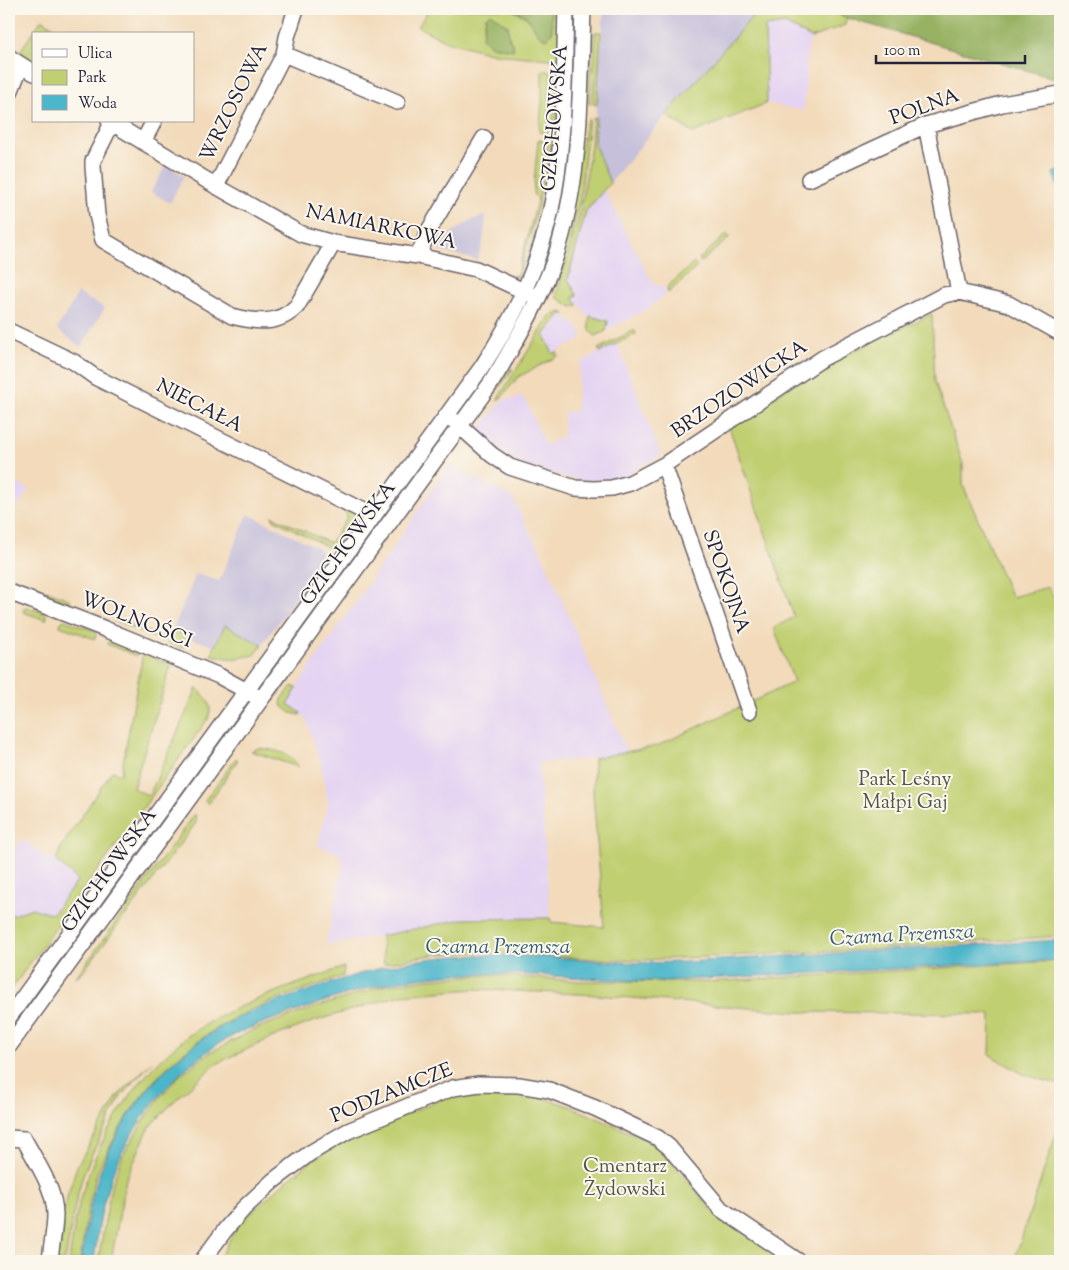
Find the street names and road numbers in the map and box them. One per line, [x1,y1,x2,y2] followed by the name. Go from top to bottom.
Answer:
[194,39,276,167] street label: WRZOSOWA
[535,43,577,193] street label: GZICHOWSKA
[886,82,964,134] street label: POLNA
[303,198,459,258] street label: NAMIARKOWA
[666,334,814,446] street label: BRZOZOWICKA
[150,373,248,441] street label: NIECAŁA
[294,476,404,612] street label: GZICHOWSKA
[694,526,756,638] street label: SPOKOJNA
[76,584,197,657] street label: WOLNOŚCI
[55,803,165,939] street label: GZICHOWSKA
[327,1056,457,1132] street label: PODZAMCZE

